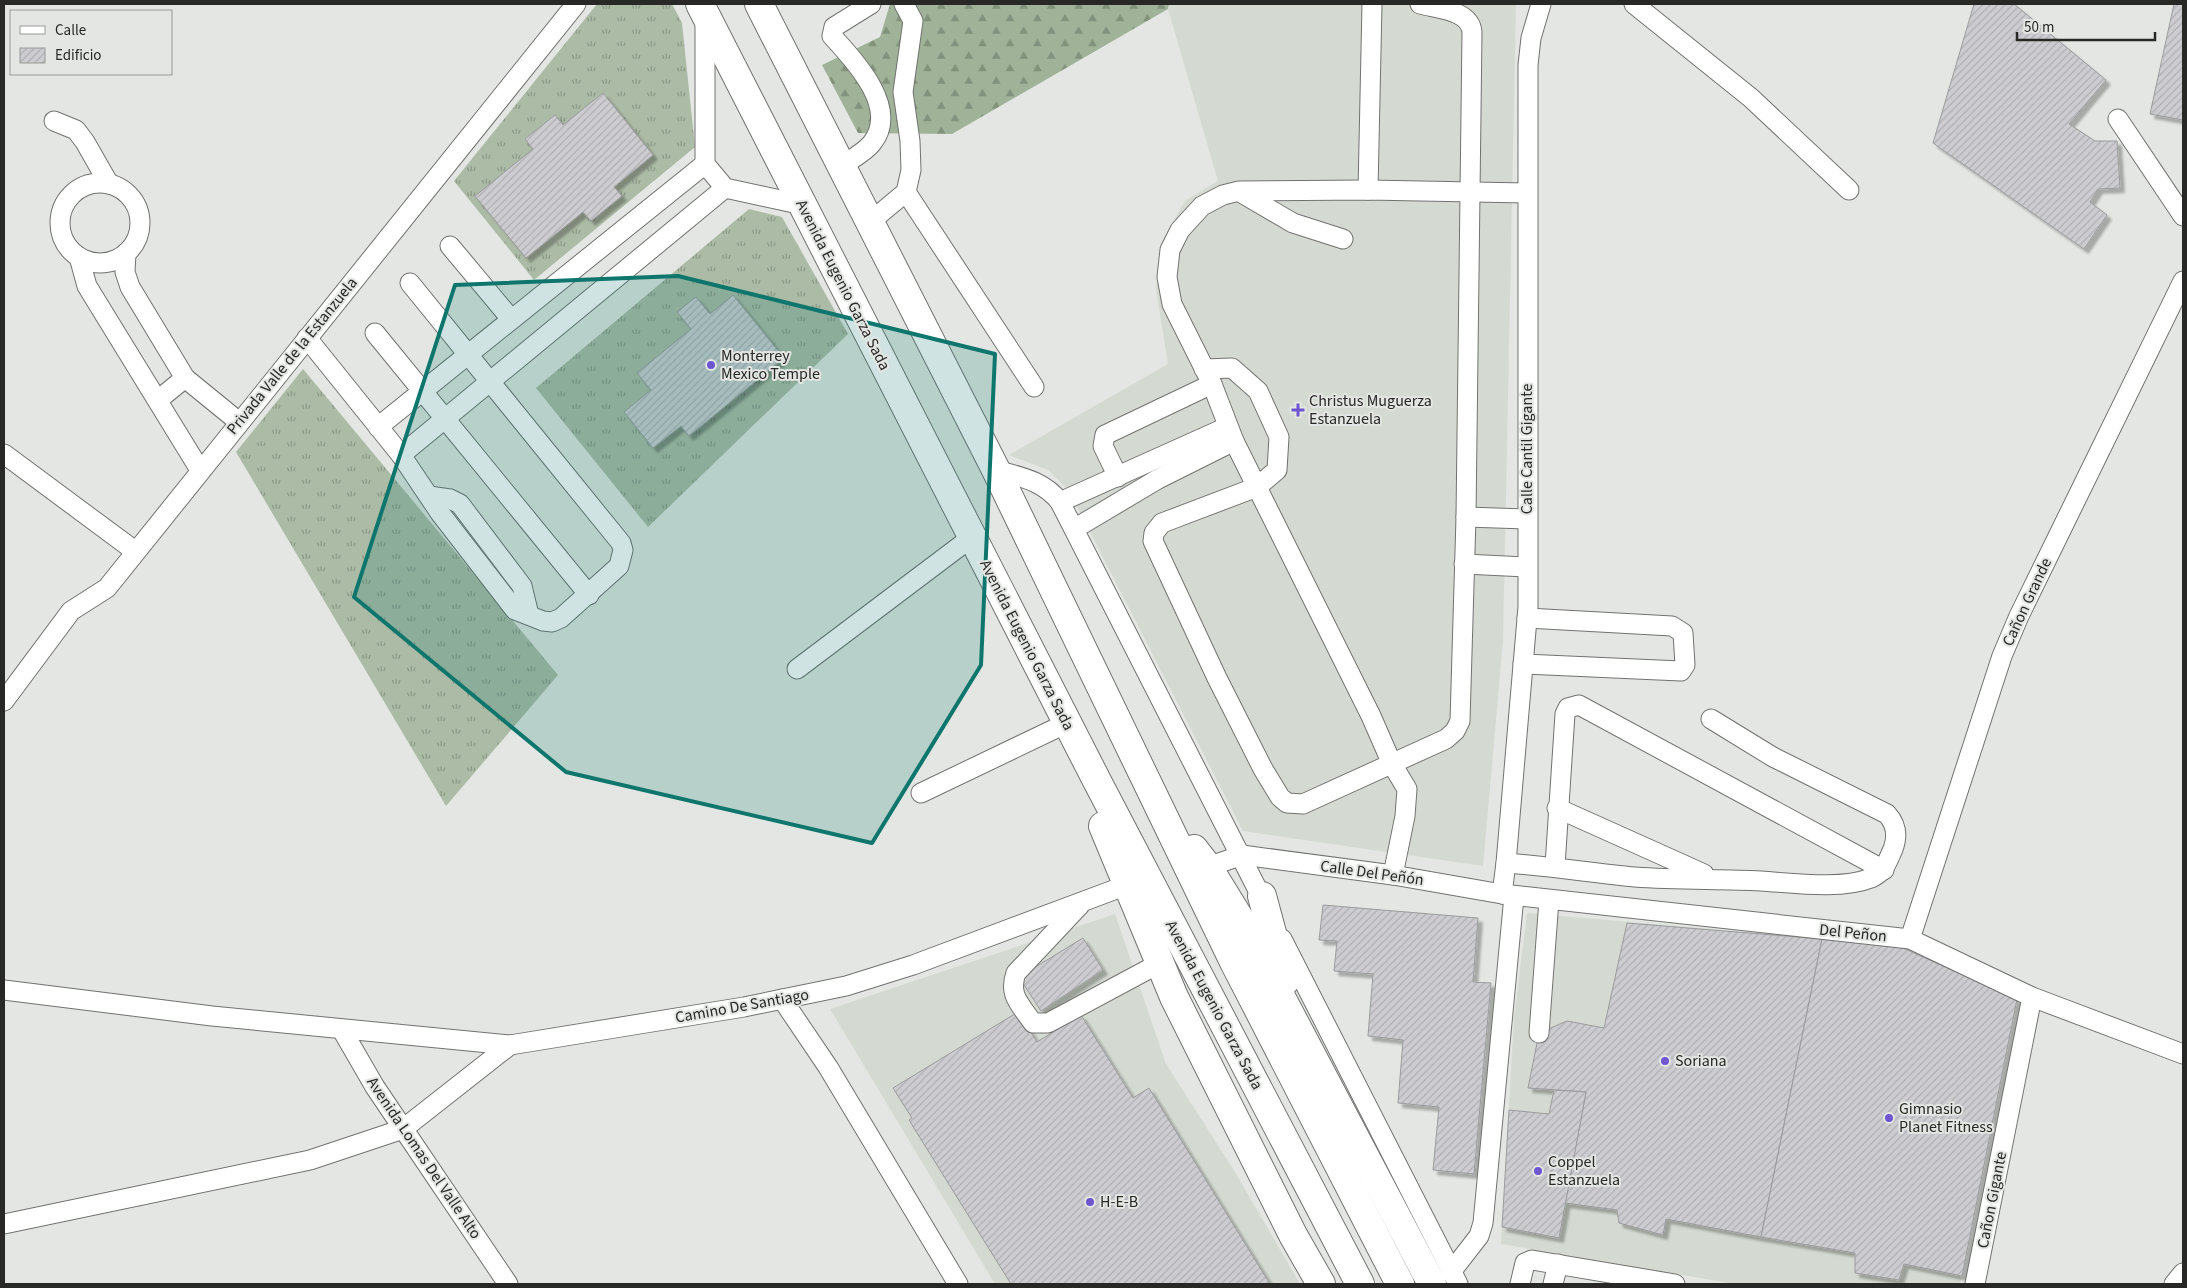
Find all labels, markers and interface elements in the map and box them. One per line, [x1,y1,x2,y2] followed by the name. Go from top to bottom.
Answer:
[10,10,172,75] legend
[2017,10,2154,42] scale bar
[2024,17,2054,38] text: 50 m
[55,20,86,41] text: Calle
[55,45,102,66] text: Edificio
[790,196,896,374] street label: Avenida Eugenio Garza Sada
[222,273,362,439] street label: Privada Valle de la Estanzuela
[721,345,820,385] place label: Monterrey Mexico Temple
[705,359,717,371] marker: Monterrey Mexico Temple
[1516,384,1538,514] street label: Calle Cantil Gigante
[1309,390,1432,430] place label: Christus Muguerza Estanzuela
[1291,403,1305,417] marker: Christus Muguerza Estanzuela
[1997,554,2057,650] street label: Cañon Grande
[974,556,1080,734] street label: Avenida Eugenio Garza Sada
[1319,855,1425,891] street label: Calle Del Peñón
[1160,916,1268,1094] street label: Avenida Eugenio Garza Sada
[1818,919,1888,947] street label: Del Peñon
[673,983,811,1029] street label: Camino De Santiago
[1675,1050,1727,1072] place label: Soriana
[1659,1055,1671,1067] marker: Soriana
[361,1073,487,1243] street label: Avenida Lomas Del Valle Alto
[1899,1098,1993,1138] place label: Gimnasio Planet Fitness
[1883,1112,1895,1124] marker: Gimnasio Planet Fitness
[1972,1150,2012,1250] street label: Cañon Gigante
[1548,1151,1620,1191] place label: Coppel Estanzuela
[1532,1165,1544,1177] marker: Coppel Estanzuela
[1100,1191,1138,1213] place label: H-E-B
[1084,1196,1096,1208] marker: H-E-B

